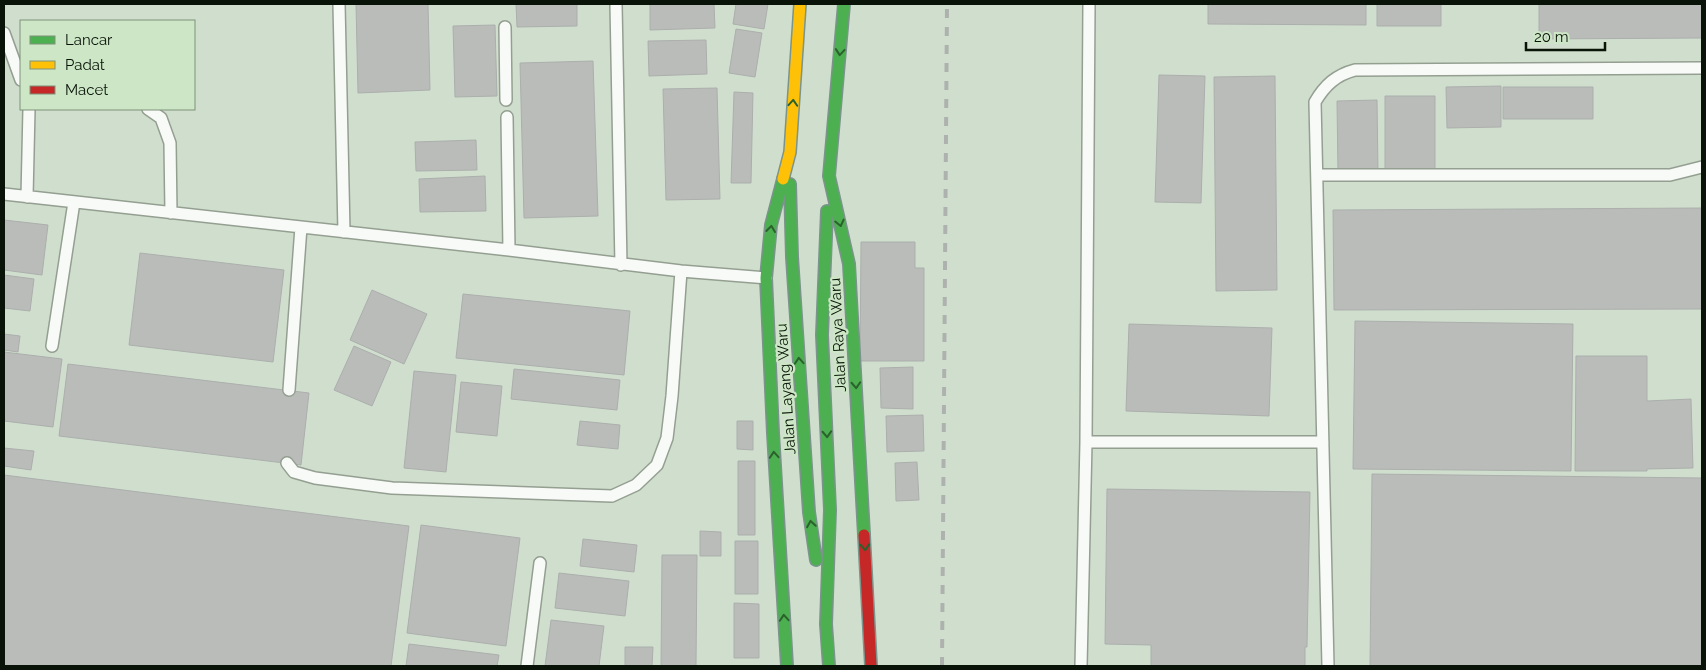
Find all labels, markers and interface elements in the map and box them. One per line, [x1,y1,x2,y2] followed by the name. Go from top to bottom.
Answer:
[20,20,195,110] legend
[1526,20,1605,52] scale bar
[1534,28,1569,46] text: 20 m
[65,31,113,49] text: Lancar
[834,49,845,57] one-way arrow
[65,56,105,74] text: Padat
[65,81,108,99] text: Macet
[787,99,798,107] one-way arrow
[834,219,845,228] one-way arrow
[765,225,776,233] one-way arrow
[826,277,850,393] street label: Jalan Raya Waru
[772,323,800,455] street label: Jalan Layang Waru
[794,357,805,365] one-way arrow
[850,381,861,389] one-way arrow
[822,431,832,439] one-way arrow
[768,451,779,459] one-way arrow
[806,519,816,528] one-way arrow
[859,543,870,551] one-way arrow
[779,613,790,621] one-way arrow

